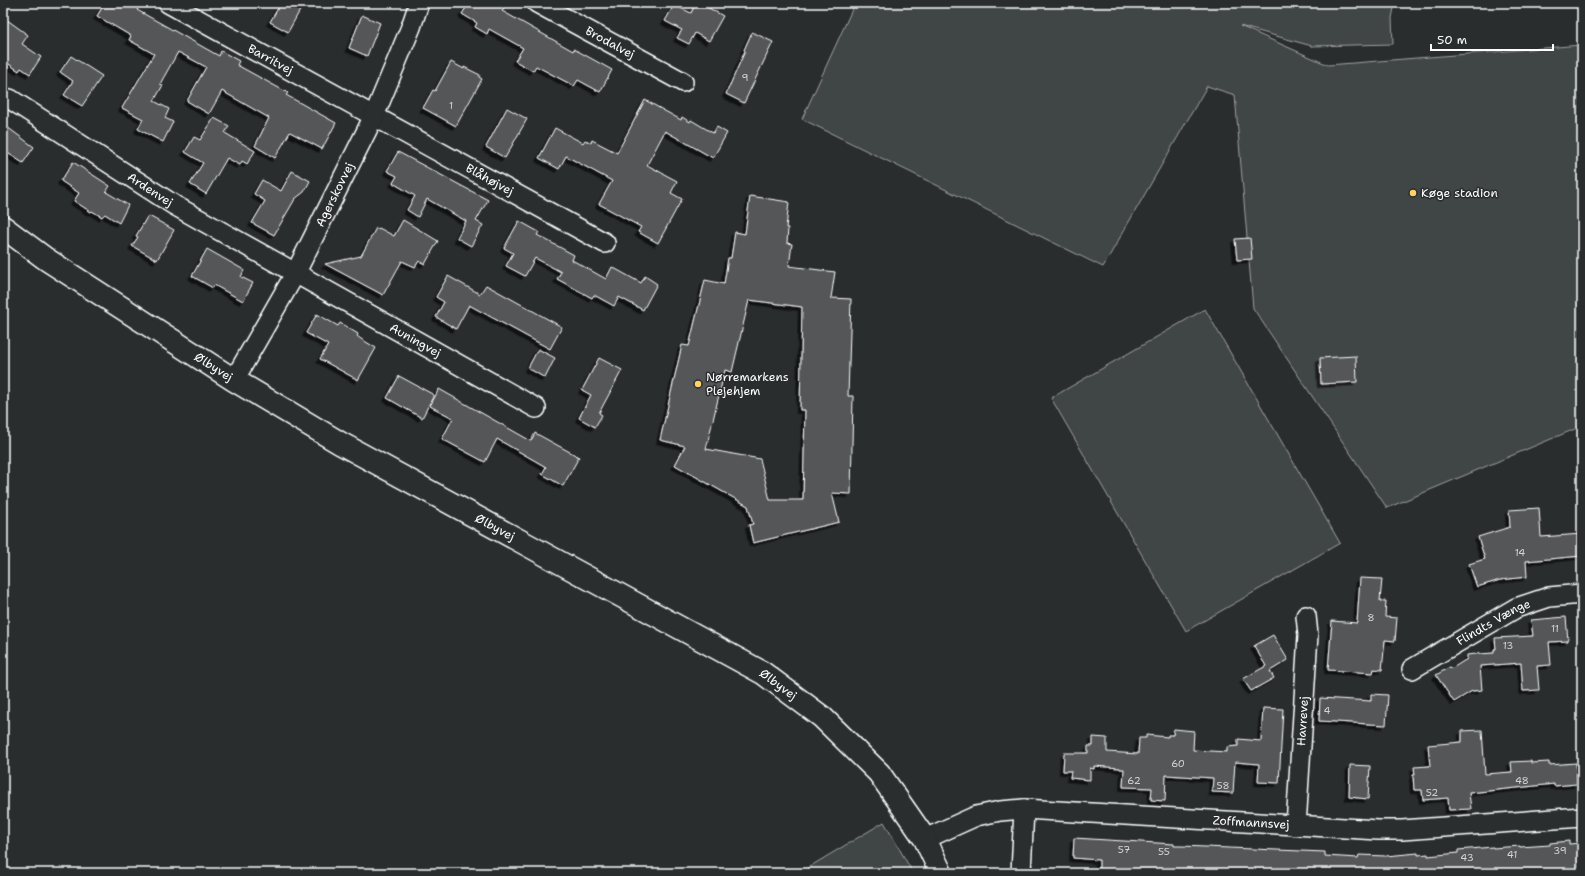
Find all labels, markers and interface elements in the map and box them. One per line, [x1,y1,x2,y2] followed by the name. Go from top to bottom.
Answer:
[582,23,637,62] street label: Brodalvej
[1431,26,1553,52] scale bar
[1437,32,1467,48] text: 50 m
[245,40,296,78] street label: Barritvej
[742,71,749,84] house number: 9
[449,99,453,112] house number: 1
[312,160,357,229] street label: Agerskovvej
[463,160,517,199] street label: Blåhøjvej
[124,169,176,210] street label: Ardenvej
[1421,185,1498,201] place label: Køge stadion
[1408,188,1418,198] marker: Køge stadion
[387,320,444,361] street label: Auningvej
[191,349,236,385] street label: Ølbyvej
[706,369,789,399] place label: Nørremarkens Plejehjem
[693,379,703,389] marker: Nørremarkens Plejehjem
[472,510,518,545] street label: Ølbyvej
[1515,546,1525,559] house number: 14
[1453,596,1533,649] street label: Flindts Vænge
[1368,611,1375,624] house number: 8
[1551,622,1559,635] house number: 11
[1503,639,1513,652] house number: 13
[756,665,800,704] street label: Ølbyvej
[1293,696,1312,747] street label: Havrevej
[1324,704,1331,717] house number: 4
[1171,757,1185,770] house number: 60
[1127,774,1141,787] house number: 62
[1515,774,1529,787] house number: 48
[1217,779,1229,792] house number: 58
[1426,786,1438,799] house number: 52
[1212,812,1290,833] street label: Zoffmannsvej
[1118,843,1130,856] house number: 57
[1553,844,1567,857] house number: 39
[1158,845,1170,858] house number: 55
[1507,848,1517,861] house number: 41
[1460,851,1474,864] house number: 43

